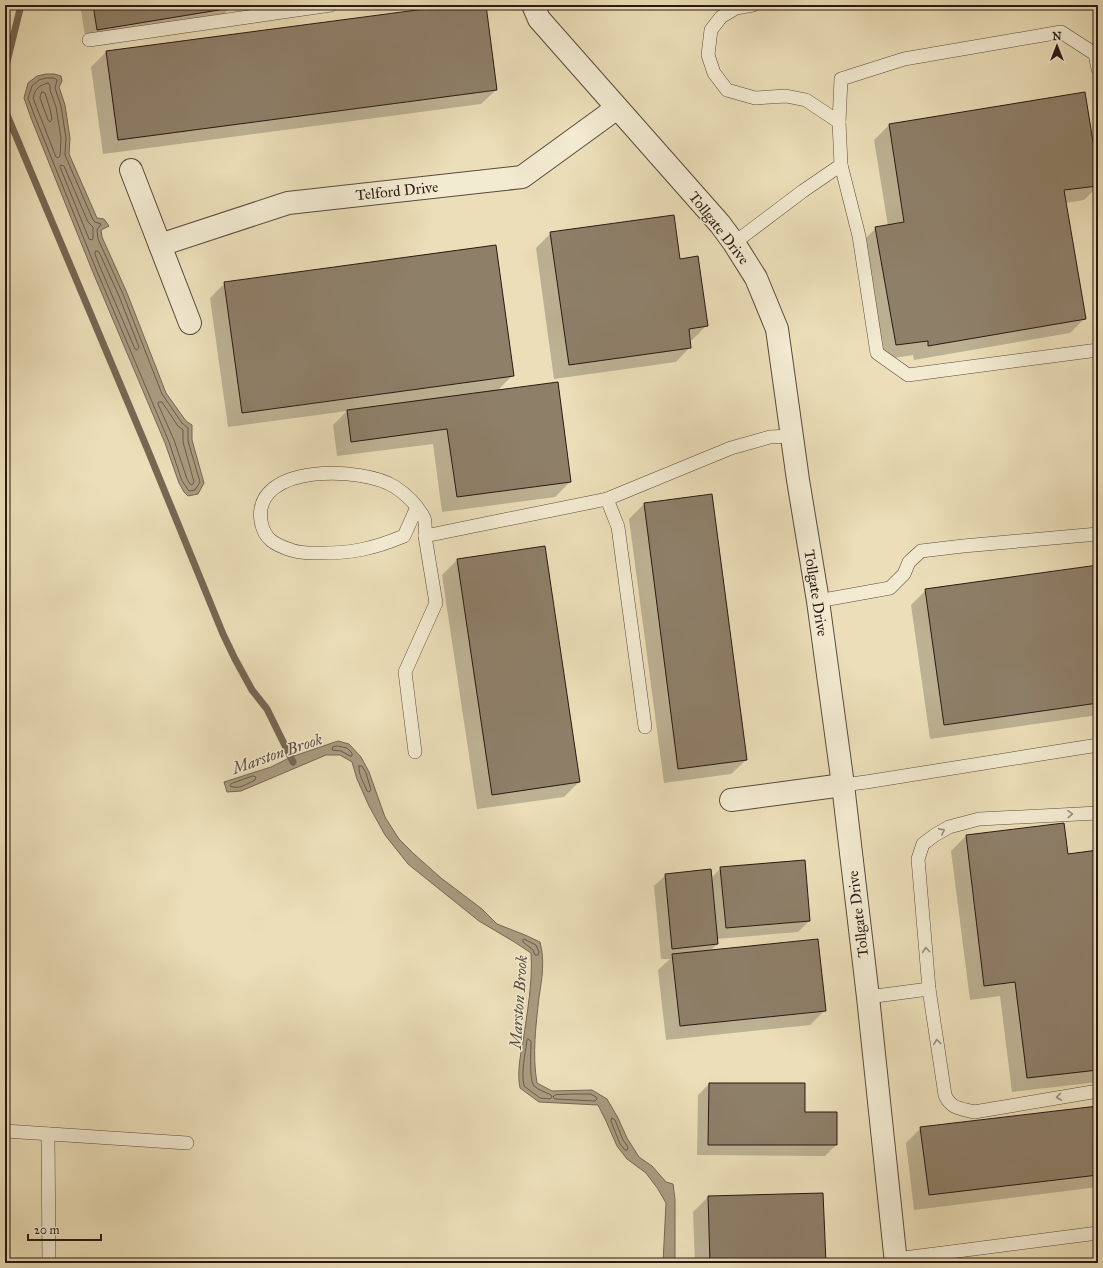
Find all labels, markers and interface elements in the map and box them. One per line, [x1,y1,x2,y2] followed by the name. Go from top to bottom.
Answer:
[1037,26,1077,66] north arrow
[1052,30,1062,43] text: N
[355,178,439,204] street label: Telford Drive
[685,188,753,268] street label: Tollgate Drive
[800,548,832,638] street label: Tollgate Drive
[228,729,325,778] water label: Marston Brook
[1067,810,1073,819] one-way arrow
[938,828,945,836] one-way arrow
[844,869,872,959] street label: Tollgate Drive
[922,947,931,953] one-way arrow
[506,954,531,1052] water label: Marston Brook
[933,1039,942,1045] one-way arrow
[1056,1092,1063,1101] one-way arrow
[28,1216,101,1242] scale bar
[34,1223,60,1237] text: 20 m

